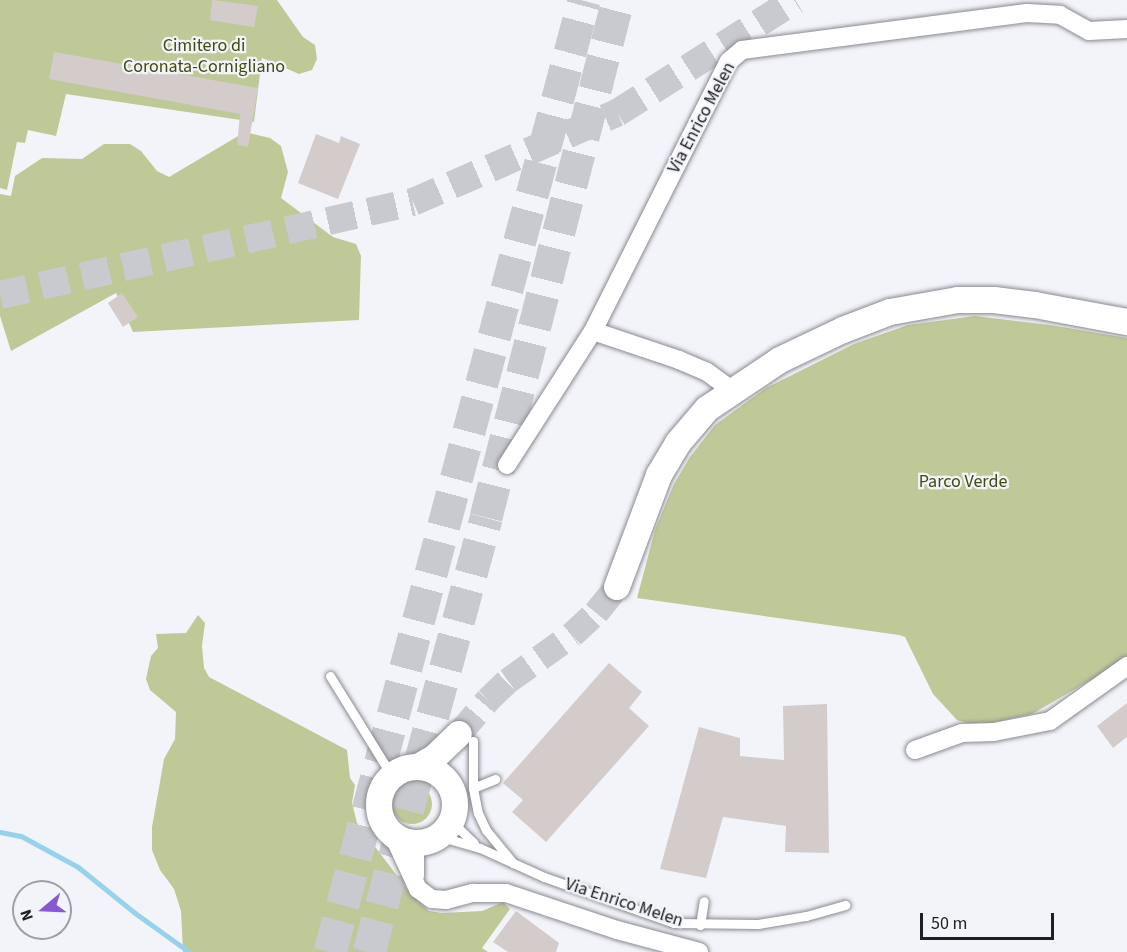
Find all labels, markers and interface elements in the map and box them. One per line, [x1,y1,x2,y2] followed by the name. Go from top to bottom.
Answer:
[123,36,285,78] park label: Cimitero di Coronata-Cornigliano
[664,59,740,177] street label: Via Enrico Melen
[919,471,1007,493] park label: Parco Verde
[562,874,686,932] street label: Via Enrico Melen
[12,880,72,940] north arrow
[923,901,1056,939] scale bar
[15,907,39,924] text: N
[931,911,967,936] text: 50 m

